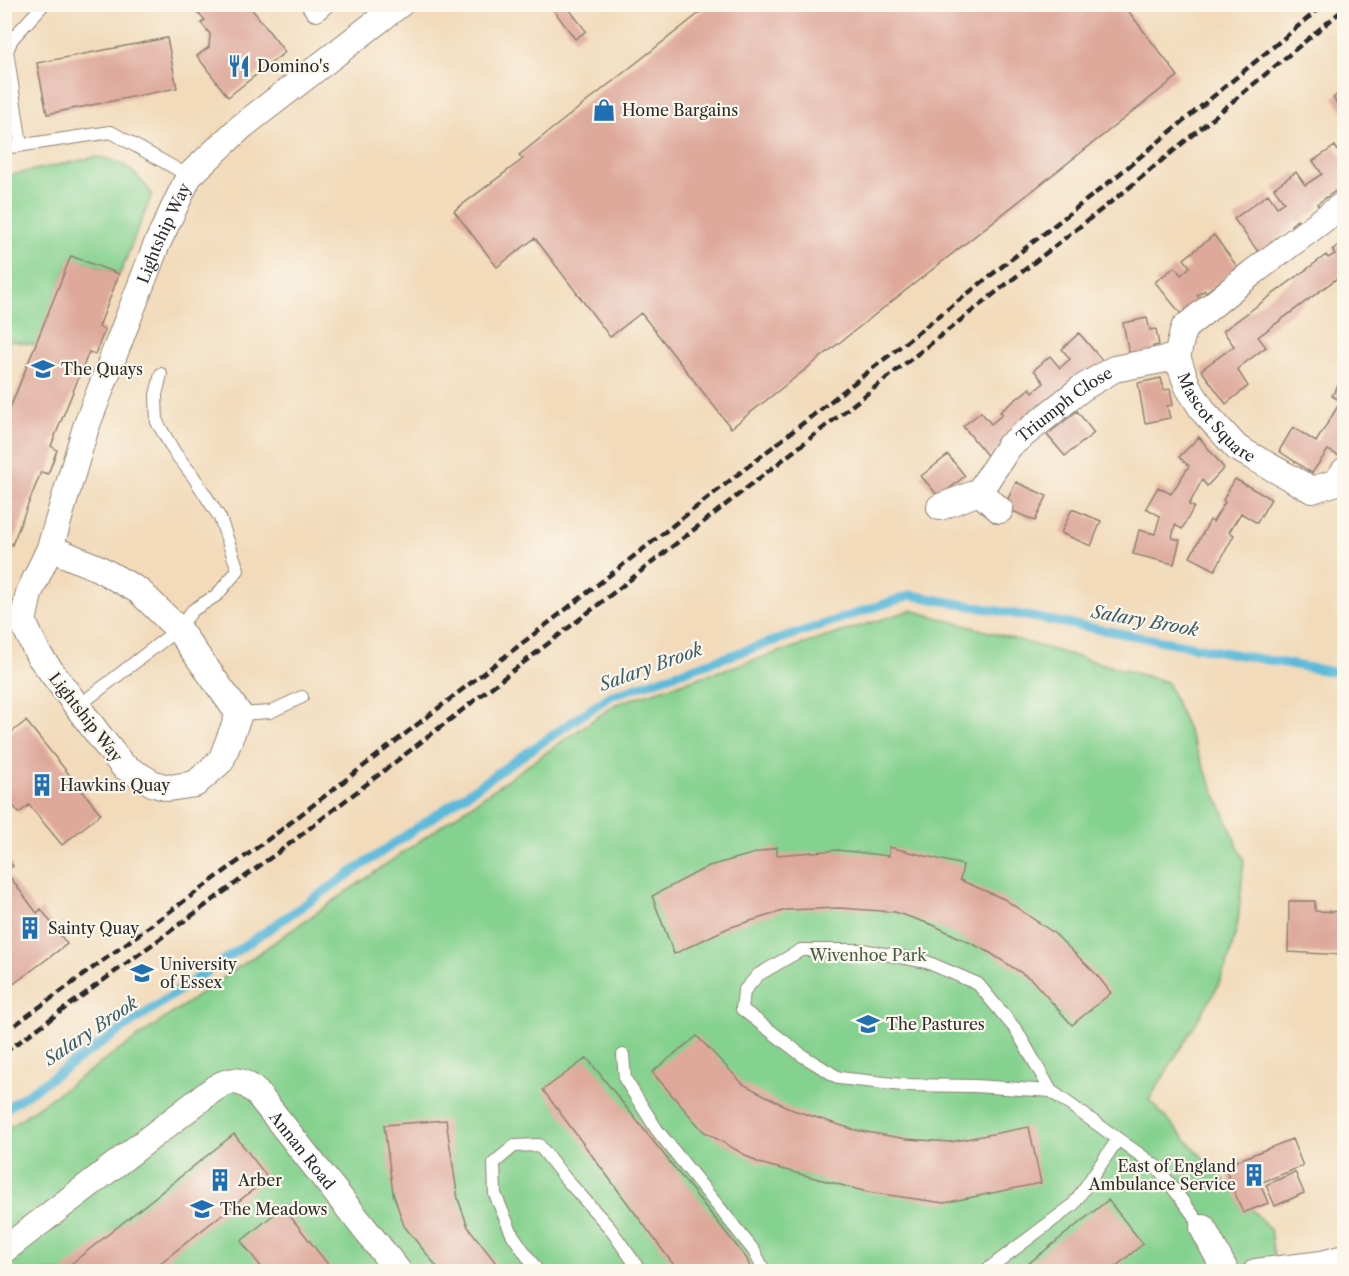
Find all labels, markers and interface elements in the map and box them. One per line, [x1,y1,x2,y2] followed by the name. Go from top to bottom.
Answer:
[226,53,252,79] restaurant icon: Domino's
[257,56,329,76] place label: Domino's
[591,97,617,123] shop icon: Home Bargains
[622,100,738,120] place label: Home Bargains
[132,179,195,286] street label: Lightship Way
[30,356,56,382] school or university icon: The Quays
[61,359,143,379] place label: The Quays
[1012,362,1116,446] street label: Triumph Close
[1174,370,1259,466] street label: Mascot Square
[1089,601,1201,641] water label: Salary Brook
[595,638,706,696] water label: Salary Brook
[45,668,128,767] street label: Lightship Way
[29,772,55,798] building icon: Hawkins Quay
[60,775,171,795] place label: Hawkins Quay
[17,915,43,941] building icon: Sainty Quay
[48,918,140,938] place label: Sainty Quay
[808,945,927,965] park label: Wivenhoe Park
[160,954,238,992] place label: University of Essex
[129,960,155,986] school or university icon: University of Essex
[39,991,143,1071] water label: Salary Brook
[855,1011,881,1037] school or university icon: The Pastures
[886,1014,985,1034] place label: The Pastures
[265,1106,340,1194] street label: Annan Road
[1088,1156,1236,1194] place label: East of England Ambulance Service
[1241,1162,1267,1188] building icon: East of England Ambulance Service
[207,1167,233,1193] building icon: Arber
[237,1170,282,1190] place label: Arber
[189,1196,215,1222] school or university icon: The Meadows
[220,1199,327,1219] place label: The Meadows

